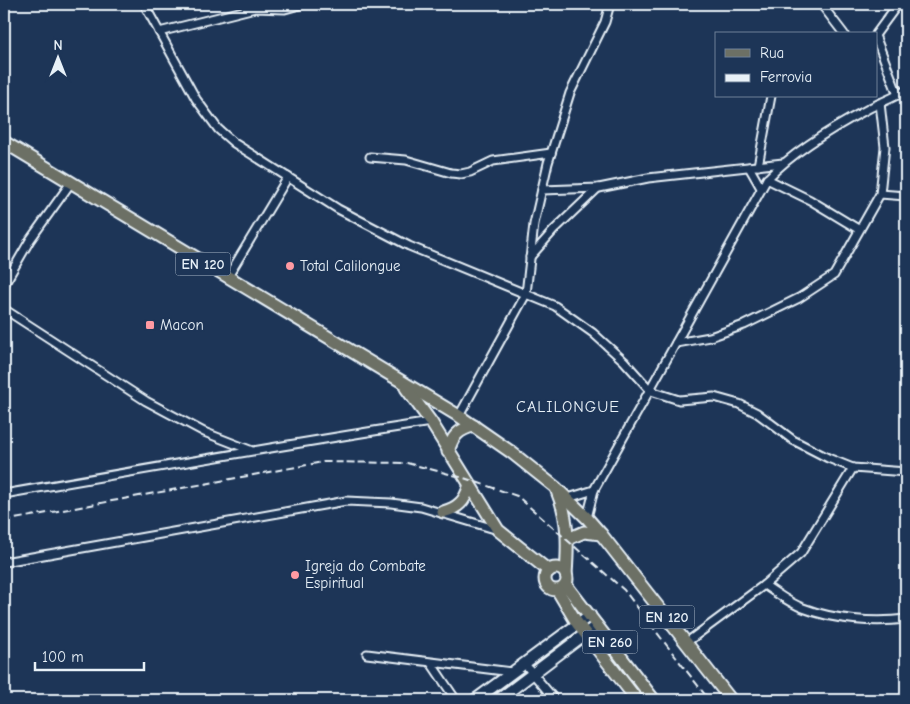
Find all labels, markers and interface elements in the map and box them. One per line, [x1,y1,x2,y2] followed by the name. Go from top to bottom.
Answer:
[32,32,82,82] north arrow
[715,32,878,98] legend
[53,37,63,54] text: N
[760,44,784,62] text: Rua
[760,68,812,86] text: Ferrovia
[176,252,230,276] road number: EN 120
[300,257,401,275] place label: Total Calilongue
[284,260,296,272] marker: Total Calilongue
[160,316,204,334] place label: Macon
[144,319,156,331] marker: Macon
[516,398,620,416] district label: CALILONGUE
[305,557,426,592] place label: Igreja do Combate Espiritual
[289,569,301,581] marker: Igreja do Combate Espiritual
[640,606,694,628] road number: EN 120
[582,630,638,654] road number: EN 260
[35,639,144,671] scale bar
[42,648,84,666] text: 100 m

